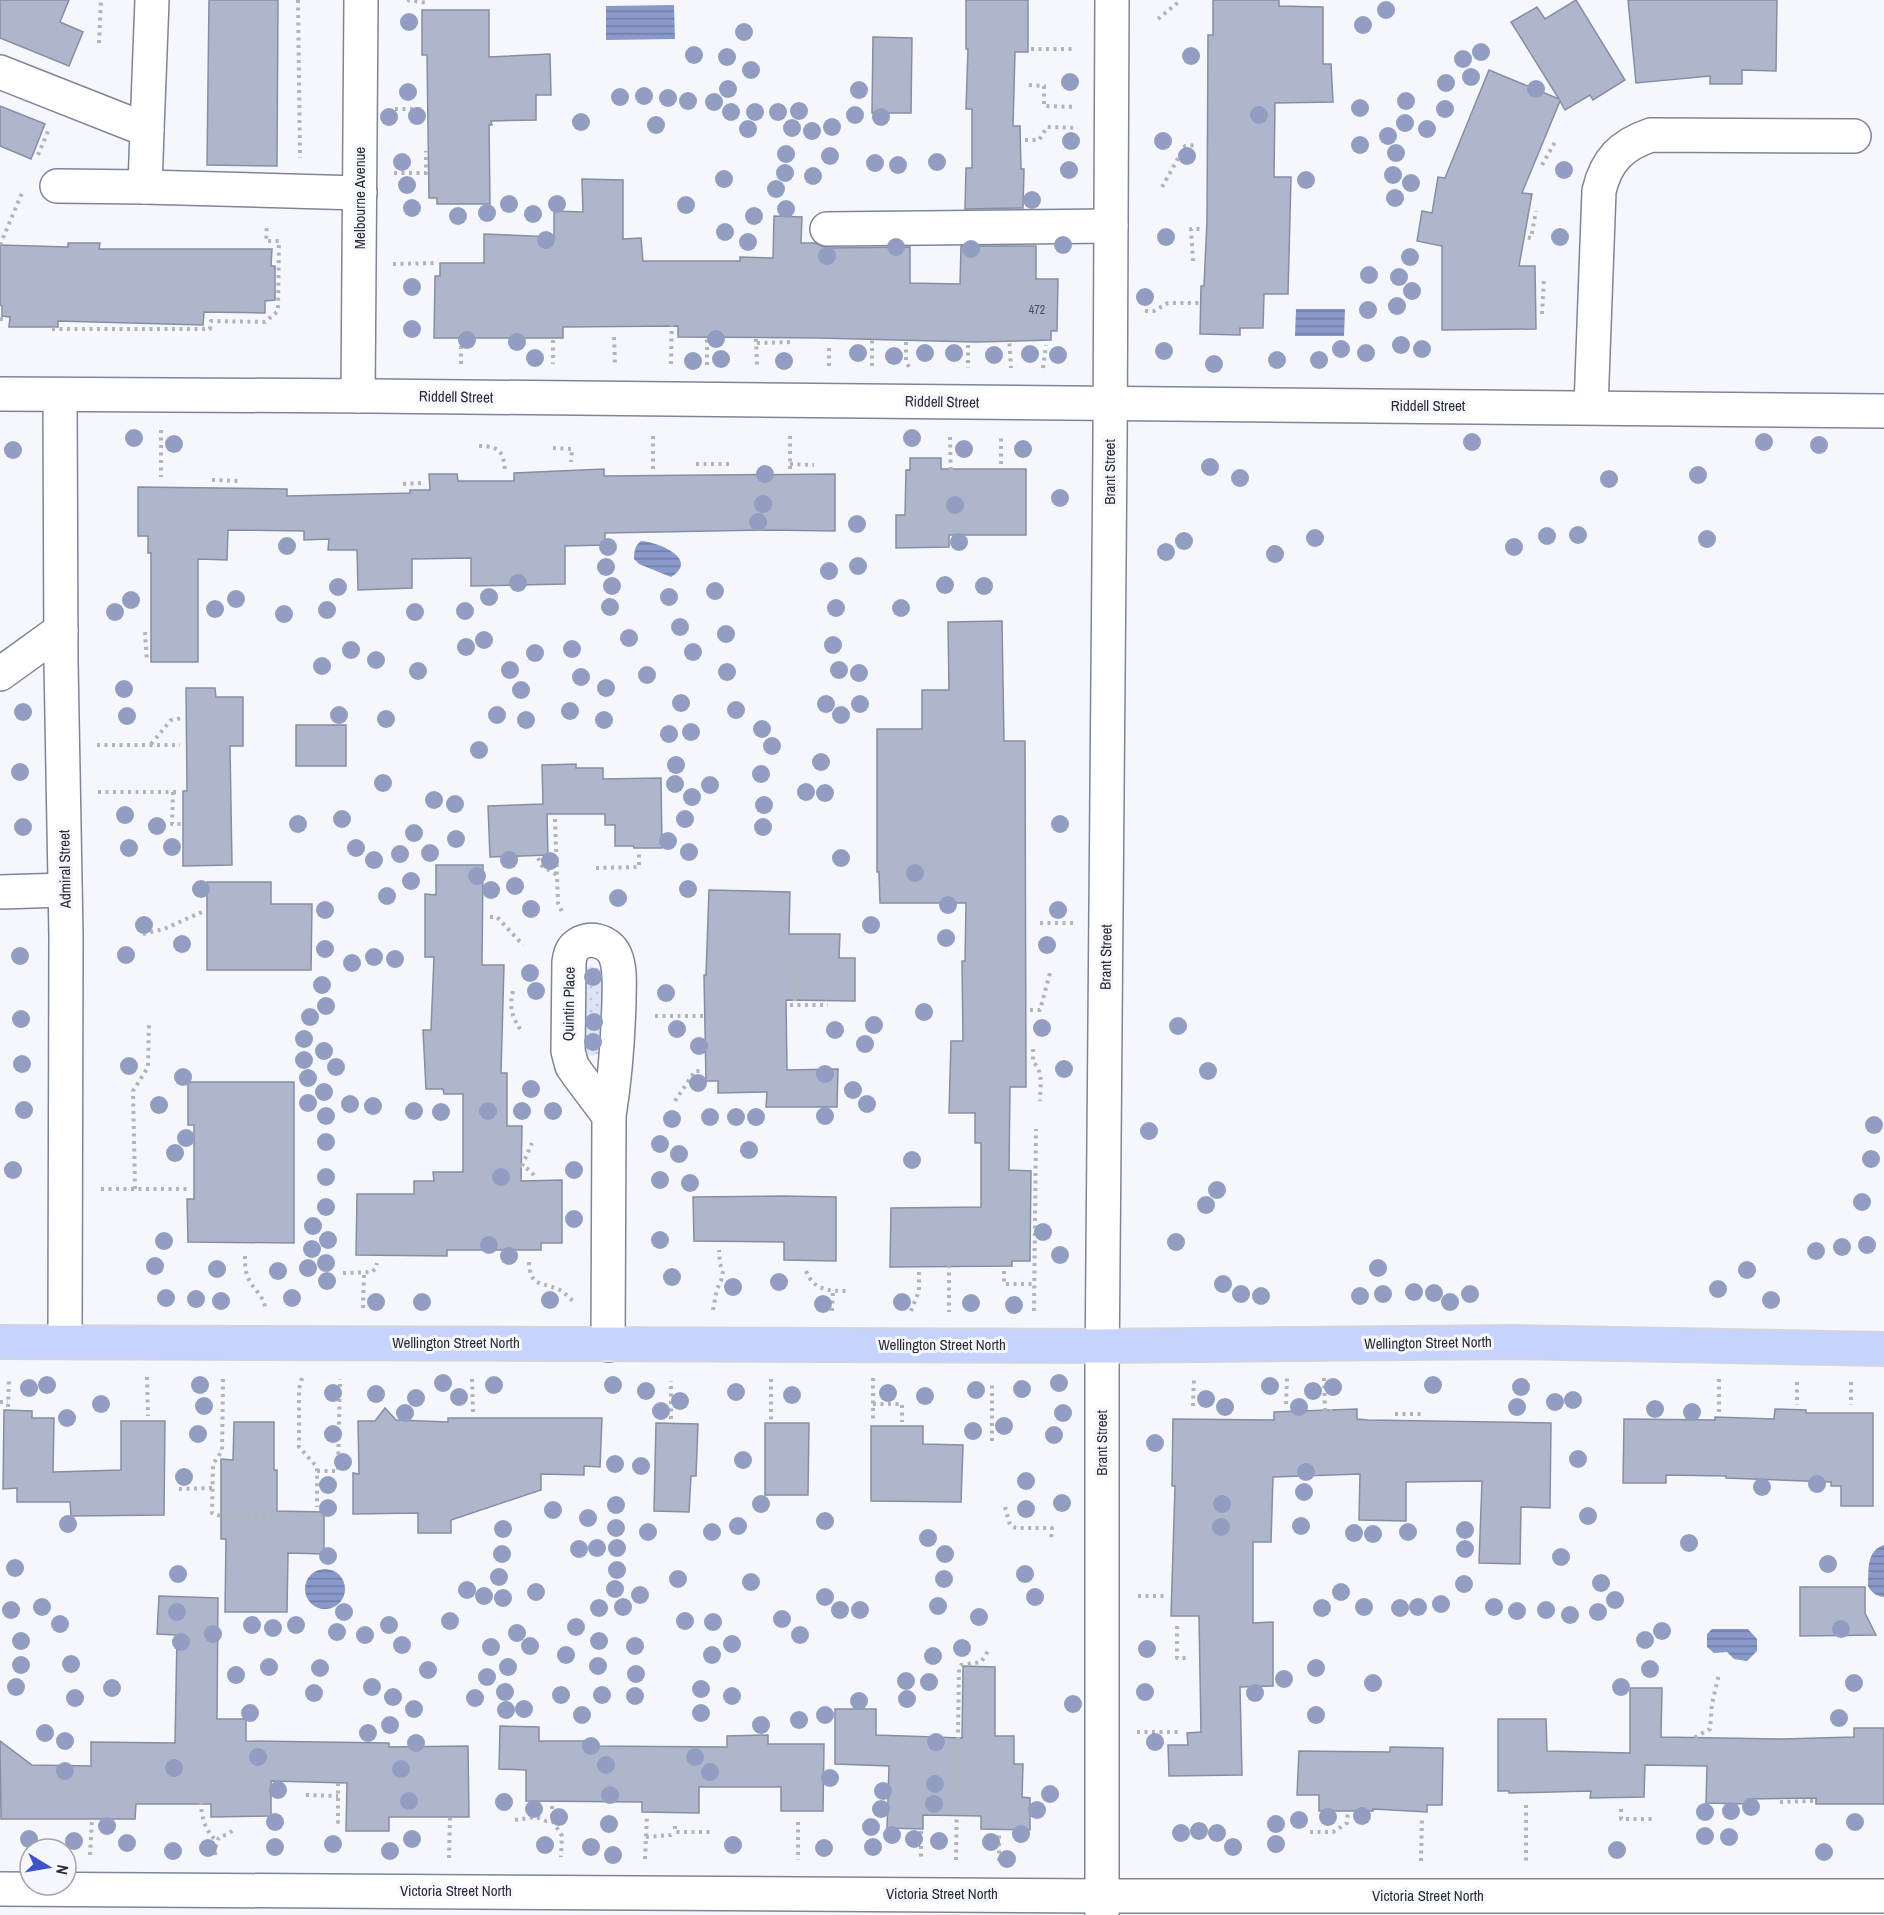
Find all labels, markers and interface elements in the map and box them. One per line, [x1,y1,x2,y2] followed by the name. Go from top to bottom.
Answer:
[349,147,370,249] street label: Melbourne Avenue
[1029,302,1045,318] house number: 472
[419,385,494,408] street label: Riddell Street
[905,390,980,413] street label: Riddell Street
[1391,395,1466,416] street label: Riddell Street
[1099,439,1120,505] street label: Brant Street
[53,829,76,909] street label: Admiral Street
[1094,923,1117,990] street label: Brant Street
[557,966,580,1041] street label: Quintin Place
[1364,1331,1492,1354] street label: Wellington Street North
[392,1332,520,1353] street label: Wellington Street North
[878,1334,1006,1355] street label: Wellington Street North
[1091,1410,1112,1476] street label: Brant Street
[18,1837,78,1897] north arrow
[51,1863,74,1877] text: N
[400,1880,512,1901] street label: Victoria Street North
[886,1883,998,1904] street label: Victoria Street North
[1372,1885,1484,1906] street label: Victoria Street North

